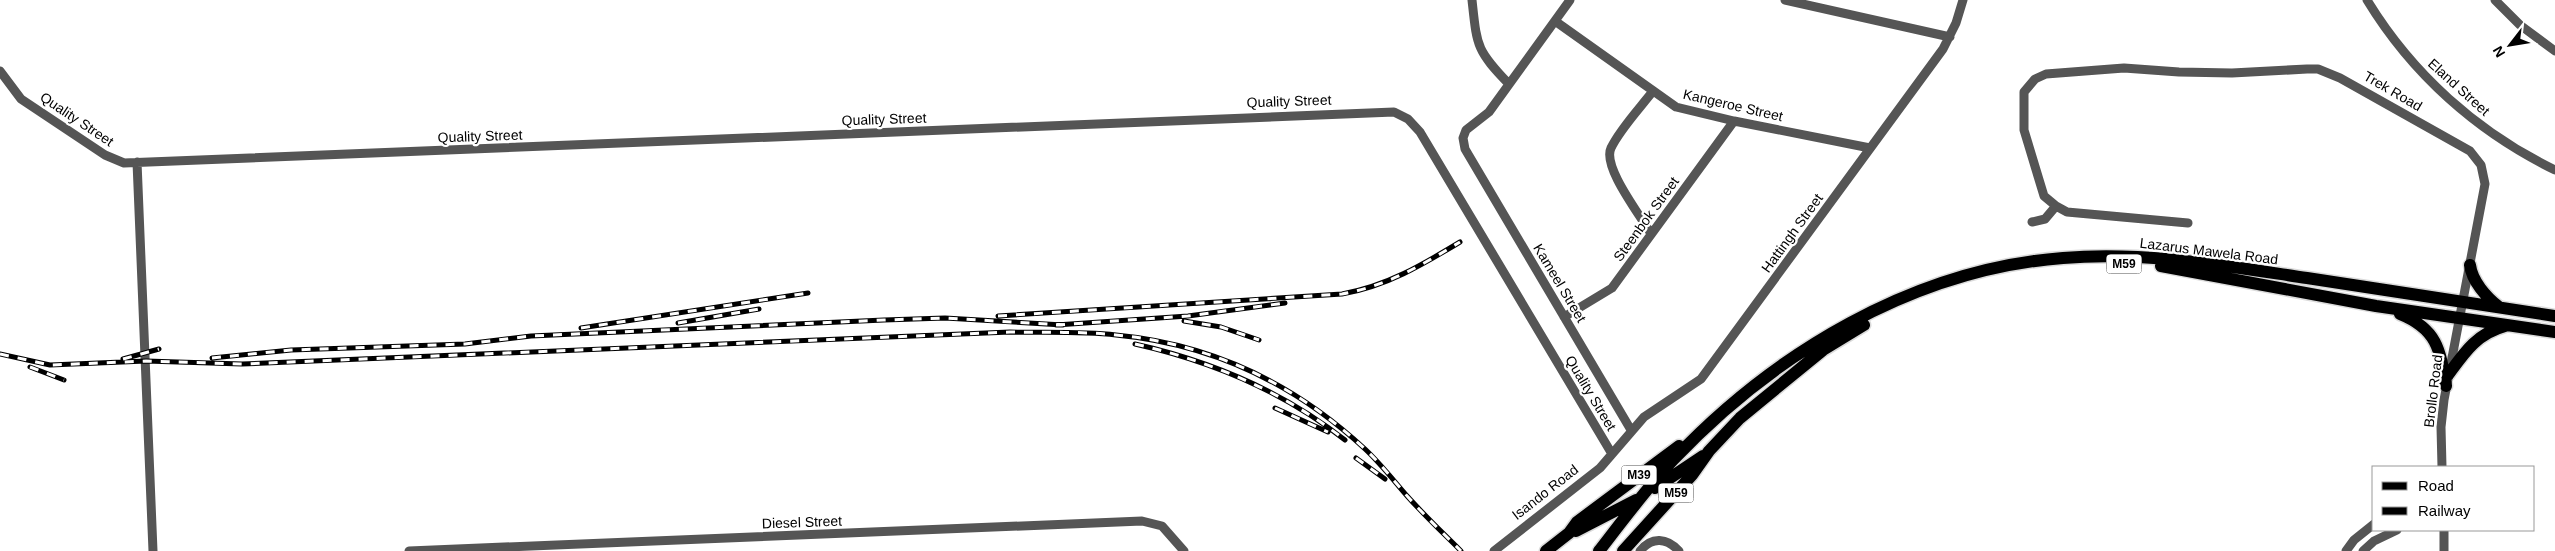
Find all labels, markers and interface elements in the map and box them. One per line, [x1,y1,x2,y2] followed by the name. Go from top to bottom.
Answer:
[2485,20,2535,70] north arrow
[2489,43,2508,60] text: N
[2425,55,2493,119] street label: Eland Street
[2361,68,2425,114] street label: Trek Road
[1682,86,1785,124] street label: Kangeroe Street
[37,89,117,149] street label: Quality Street
[1246,92,1332,110] street label: Quality Street
[841,110,927,128] street label: Quality Street
[437,127,523,145] street label: Quality Street
[1610,174,1682,264] street label: Steenbok Street
[1758,190,1826,275] street label: Hattingh Street
[2139,235,2279,267] street label: Lazarus Mawela Road
[1530,241,1590,325] street label: Kameel Street
[2106,254,2142,274] road number: M59
[1562,353,1620,434] street label: Quality Street
[2421,354,2445,428] street label: Brollo Road
[1509,461,1581,523] street label: Isando Road
[1622,466,1656,484] road number: M39
[2372,466,2535,531] legend
[2418,477,2454,494] text: Road
[1658,483,1694,502] road number: M59
[2418,502,2471,519] text: Railway
[762,513,842,531] street label: Diesel Street

